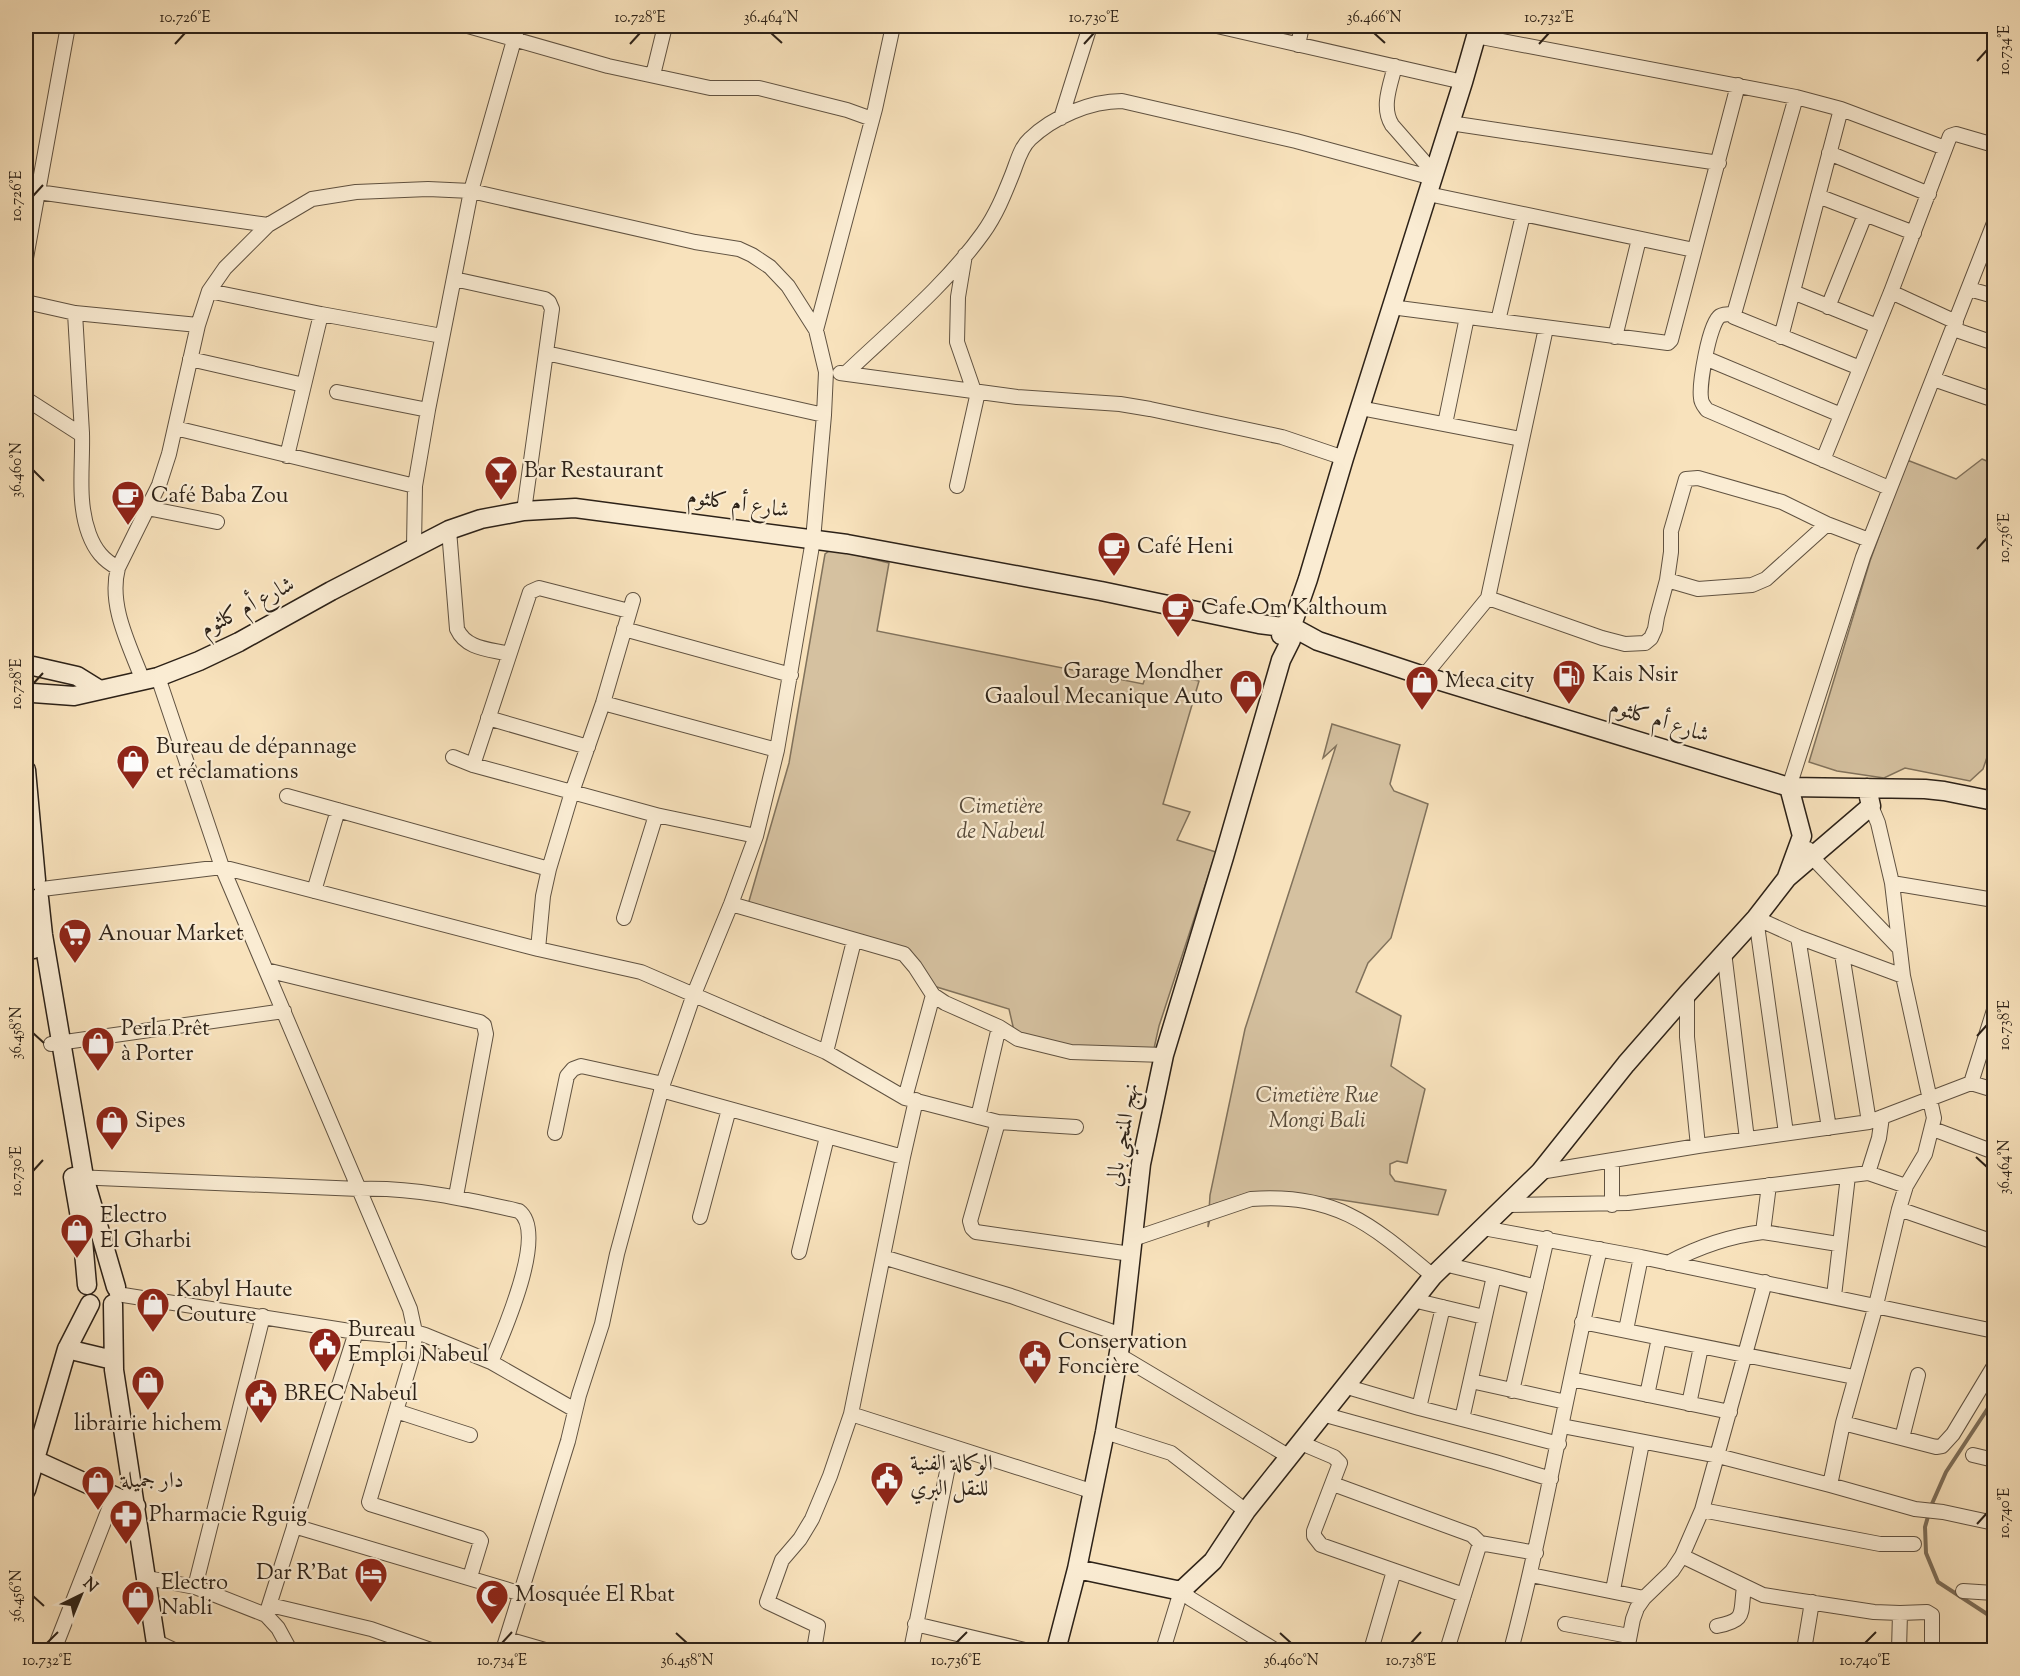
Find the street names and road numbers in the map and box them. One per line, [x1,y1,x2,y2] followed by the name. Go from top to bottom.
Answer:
[685,480,791,529] street label: شارع أم كلثوم
[194,568,301,647] street label: شارع أم كلثوم
[1605,690,1713,753] street label: شارع أم كلثوم
[1099,1081,1151,1190] street label: نهج المنجي بالي

